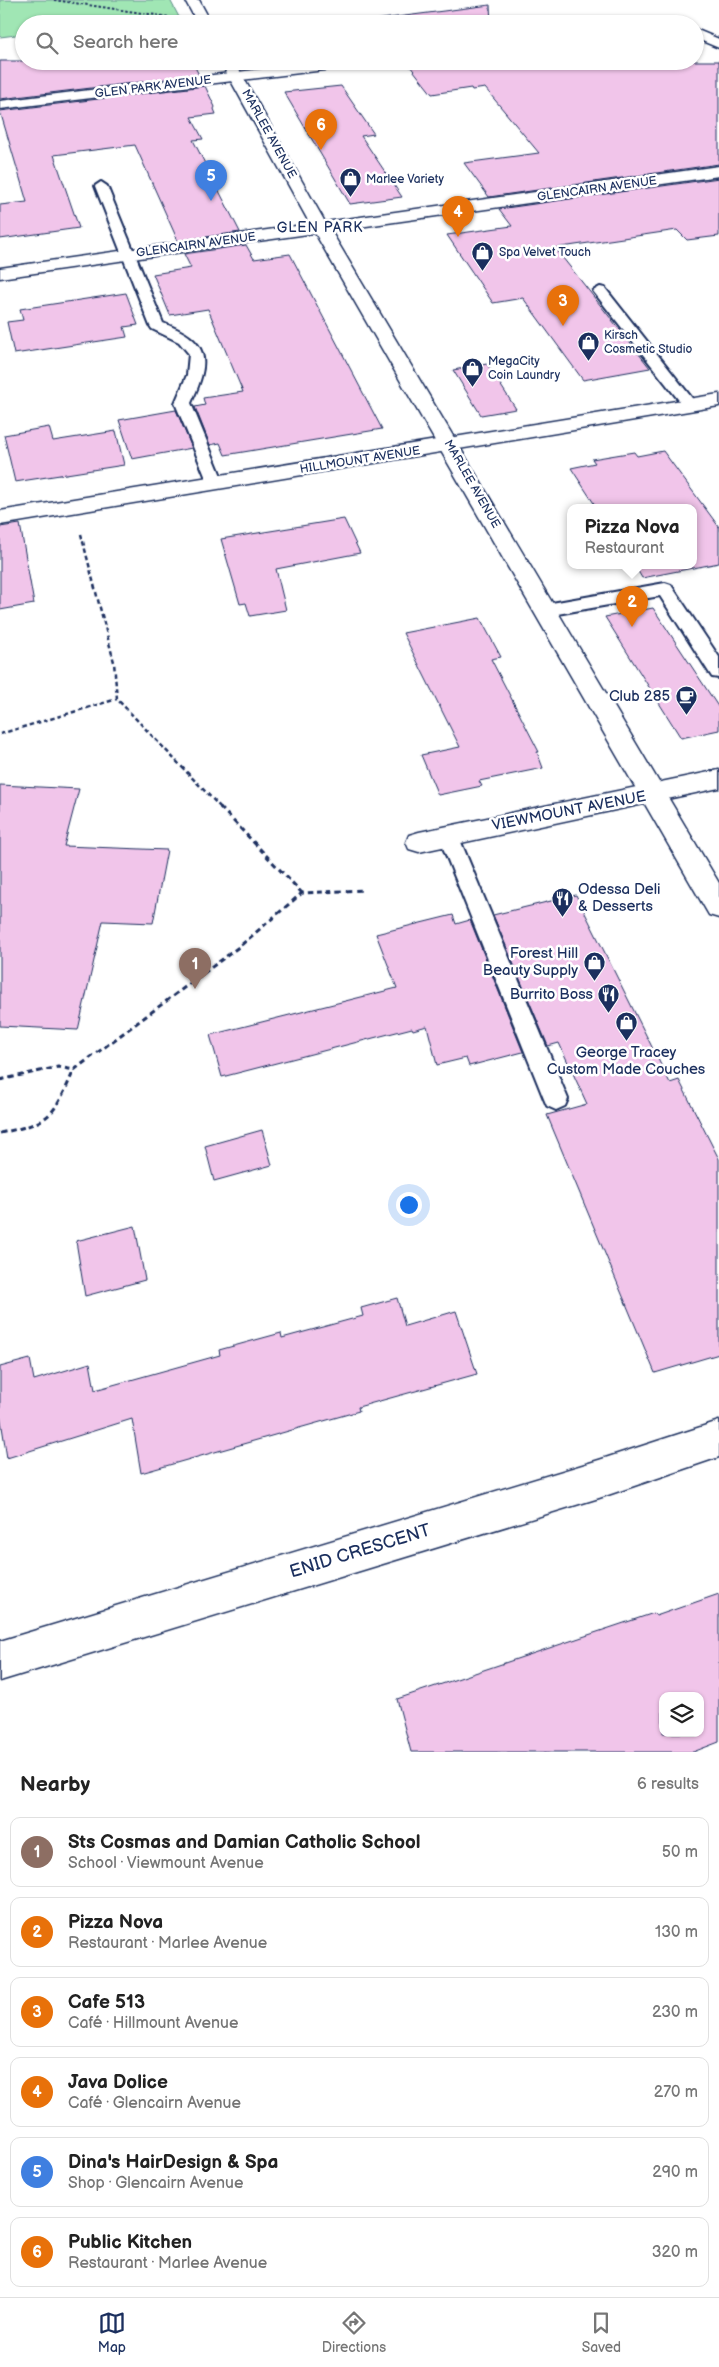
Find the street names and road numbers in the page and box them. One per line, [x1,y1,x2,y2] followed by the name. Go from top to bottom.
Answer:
[94,72,212,102] street label: GLEN PARK AVENUE
[238,87,300,181] street label: MARLEE AVENUE
[536,173,658,205] street label: GLENCAIRN AVENUE
[135,229,257,261] street label: GLENCAIRN AVENUE
[441,437,503,531] street label: MARLEE AVENUE
[299,443,421,477] street label: HILLMOUNT AVENUE
[490,787,648,835] street label: VIEWMOUNT AVENUE
[287,1520,433,1582] street label: ENID CRESCENT

